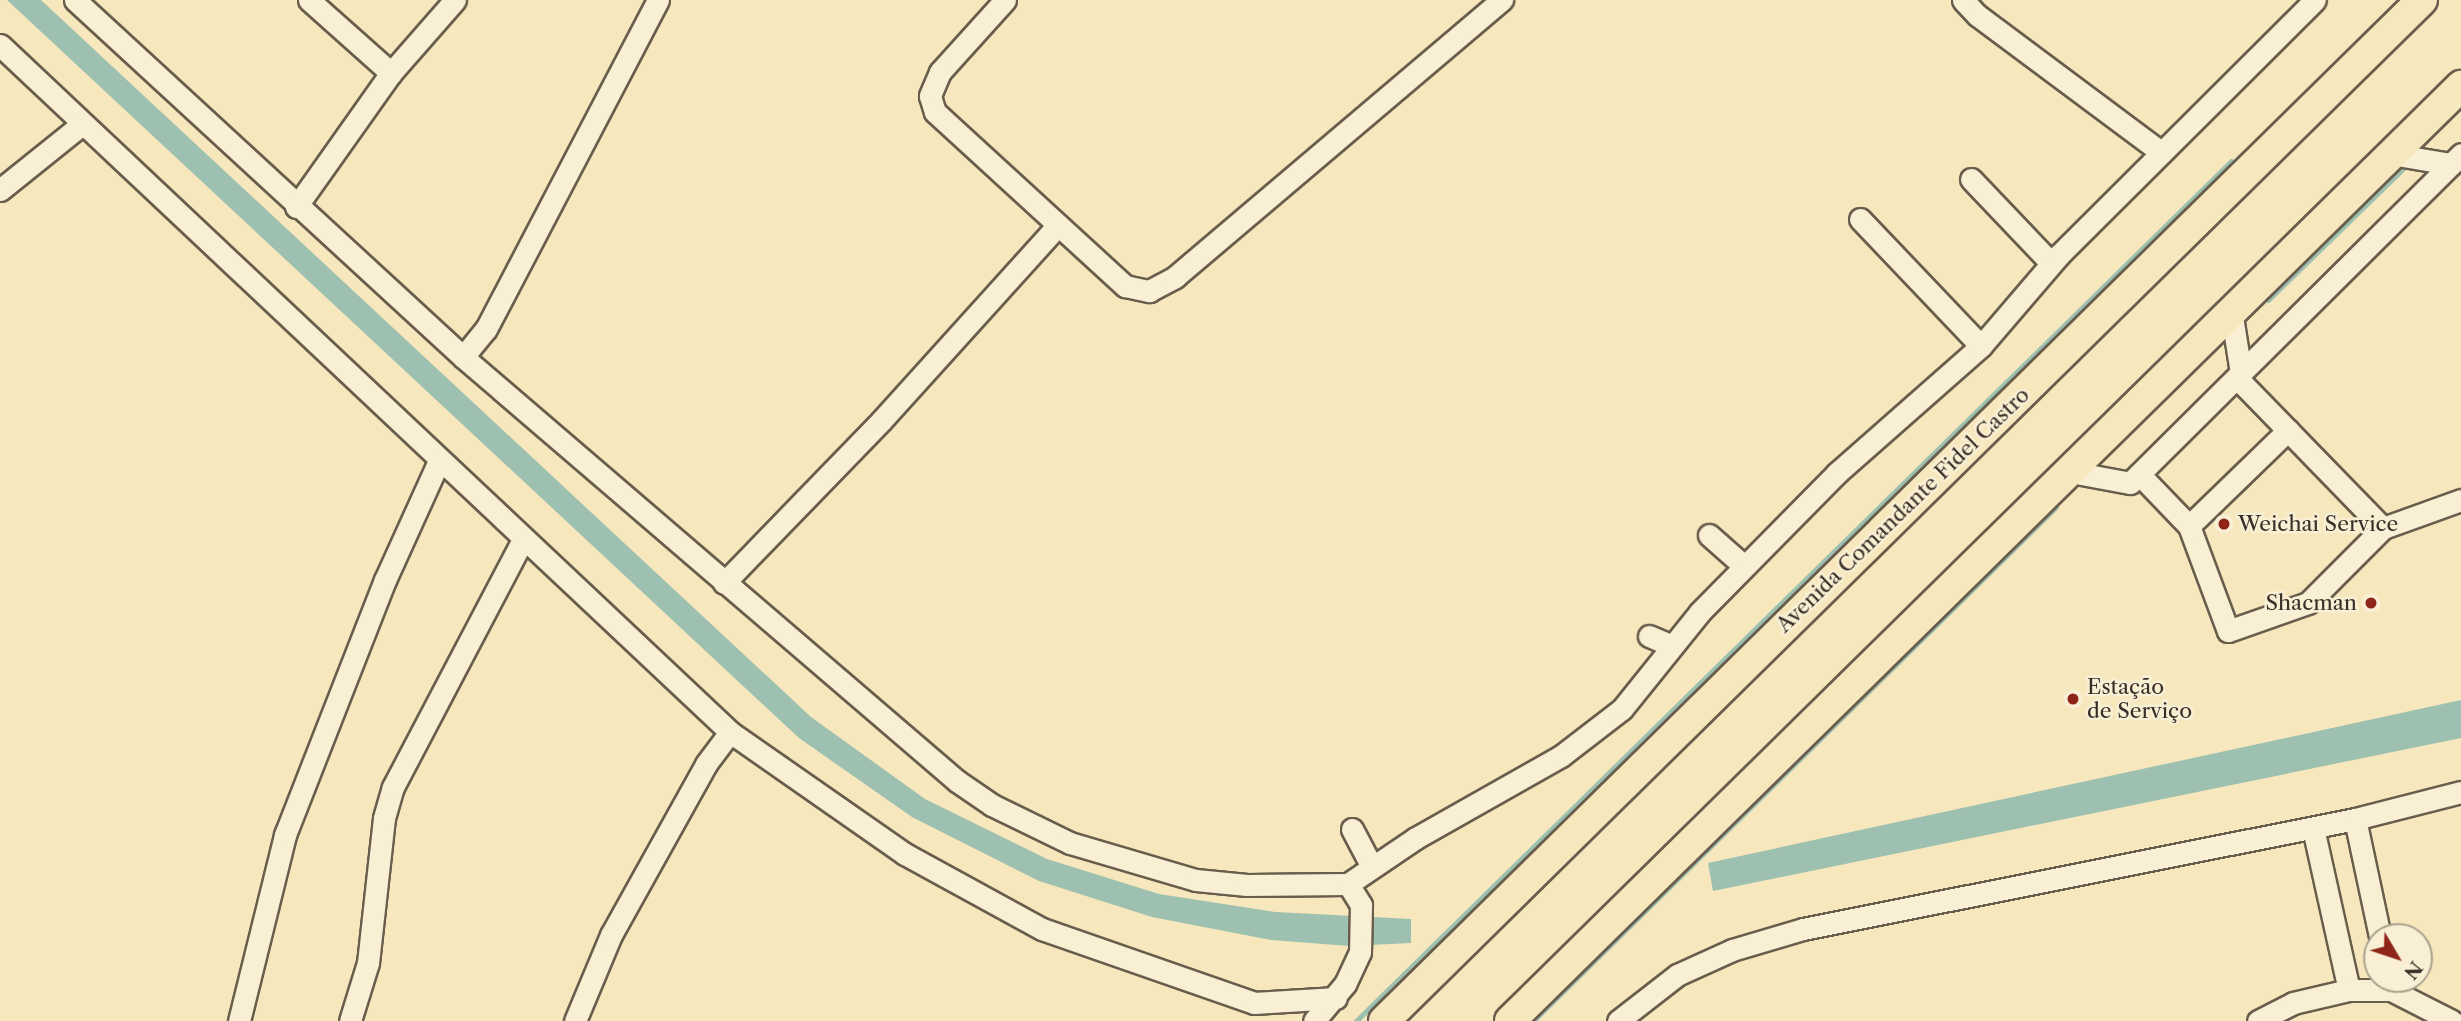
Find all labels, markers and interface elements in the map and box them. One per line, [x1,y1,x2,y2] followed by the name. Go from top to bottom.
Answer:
[1771,382,2035,638] street label: Avenida Comandante Fidel Castro
[2238,511,2398,537] place label: Weichai Service
[2216,516,2232,532] marker: Weichai Service
[2265,590,2357,616] place label: Shacman
[2363,595,2379,611] marker: Shacman
[2087,674,2192,724] place label: Estação de Serviço
[2065,691,2081,707] marker: Estação de Serviço
[2363,923,2433,993] north arrow
[2399,957,2427,984] text: N

